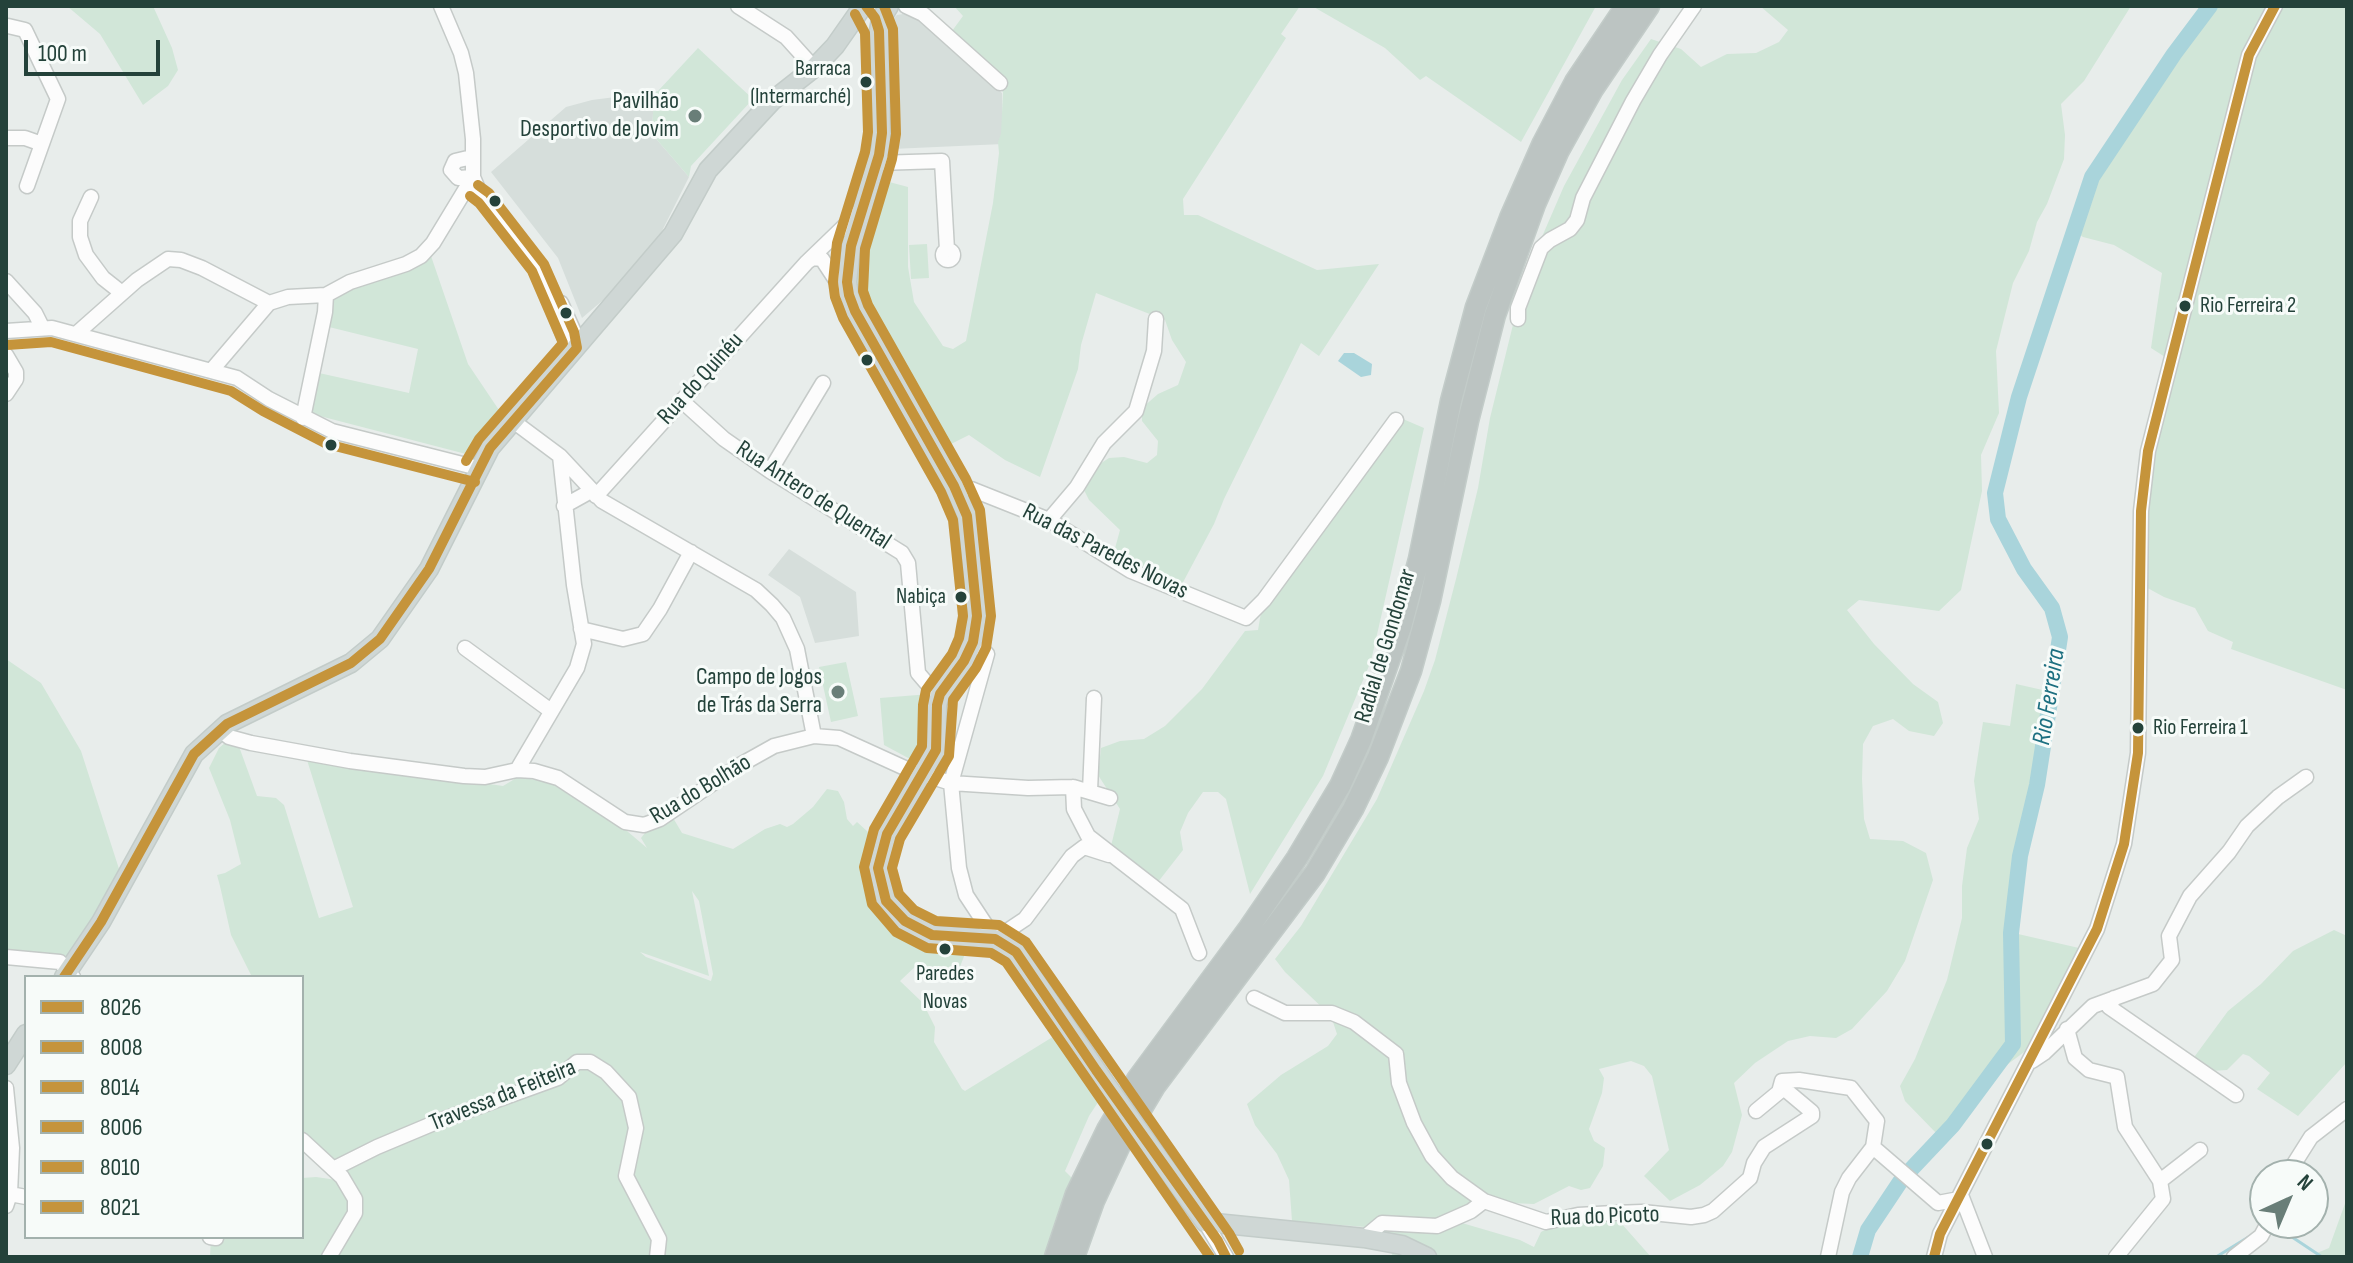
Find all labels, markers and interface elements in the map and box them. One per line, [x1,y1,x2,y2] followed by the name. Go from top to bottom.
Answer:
[28,24,164,74] scale bar
[38,39,87,68] text: 100 m
[750,56,851,108] place label: Barraca (Intermarché)
[858,74,874,90] marker: Barraca (Intermarché)
[520,88,679,144] place label: Pavilhão Desportivo de Jovim
[686,107,704,125] marker: Pavilhão Desportivo de Jovim
[487,193,503,209] unlabelled marker
[2200,293,2296,319] place label: Rio Ferreira 2
[2177,298,2193,314] marker: Rio Ferreira 2
[558,305,574,321] unlabelled marker
[652,327,750,431] street label: Rua do Quinéu
[859,352,875,368] unlabelled marker
[730,435,896,557] street label: Rua Antero de Quental
[323,437,339,453] unlabelled marker
[1017,498,1193,606] street label: Rua das Paredes Novas
[1349,566,1423,726] street label: Radial de Gondomar
[896,584,946,610] place label: Nabiça
[953,589,969,605] marker: Nabiça
[2027,647,2073,747] water label: Rio Ferreira
[696,664,822,720] place label: Campo de Jogos de Trás da Serra
[829,683,847,701] marker: Campo de Jogos de Trás da Serra
[2153,715,2248,741] place label: Rio Ferreira 1
[2130,720,2146,736] marker: Rio Ferreira 1
[645,749,757,831] street label: Rua do Bolhão
[937,941,953,957] marker: Paredes Novas
[916,961,974,1012] place label: Paredes Novas
[24,975,304,1239] legend
[100,993,142,1022] text: 8026
[100,1033,142,1062] text: 8008
[426,1054,580,1138] street label: Travessa da Feiteira
[100,1073,140,1102] text: 8014
[100,1113,142,1142] text: 8006
[1979,1136,1995,1152] unlabelled marker
[100,1153,140,1182] text: 8010
[2249,1159,2329,1239] north arrow
[2291,1169,2318,1197] text: N
[100,1193,140,1222] text: 8021
[1550,1201,1660,1233] street label: Rua do Picoto

